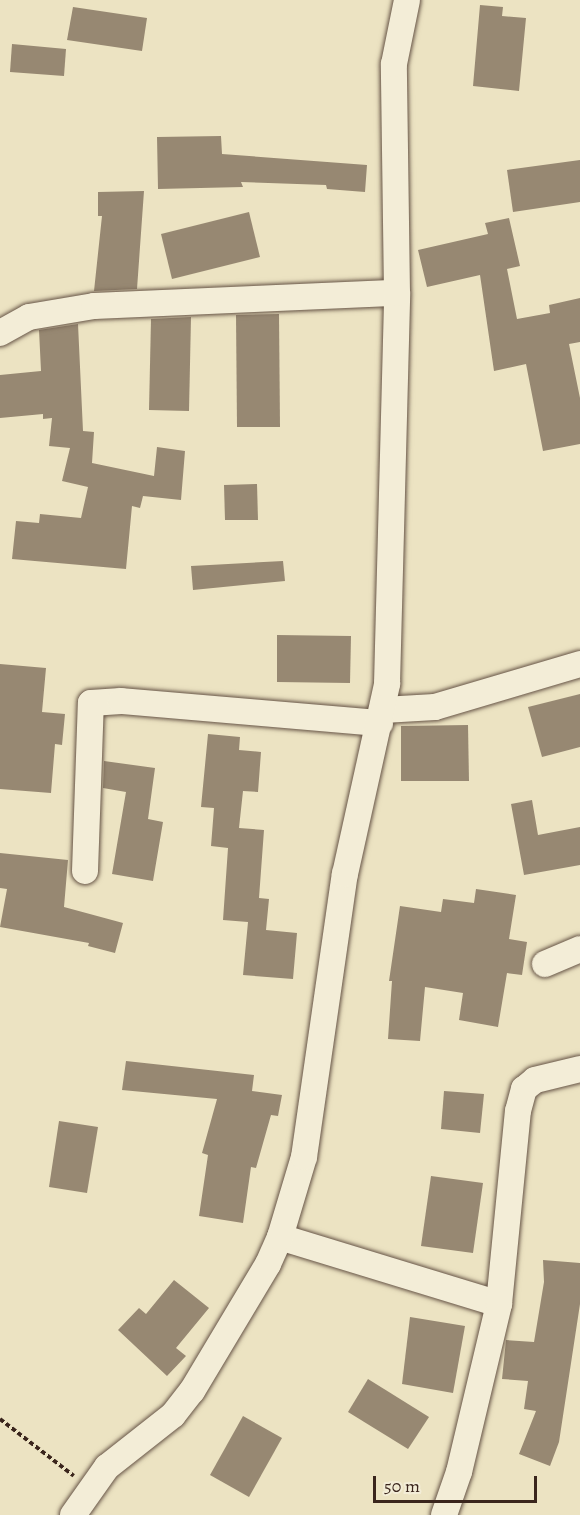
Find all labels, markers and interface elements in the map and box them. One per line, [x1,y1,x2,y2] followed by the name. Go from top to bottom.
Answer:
[376,1464,540,1502] scale bar
[384,1474,420,1498] text: 50 m

